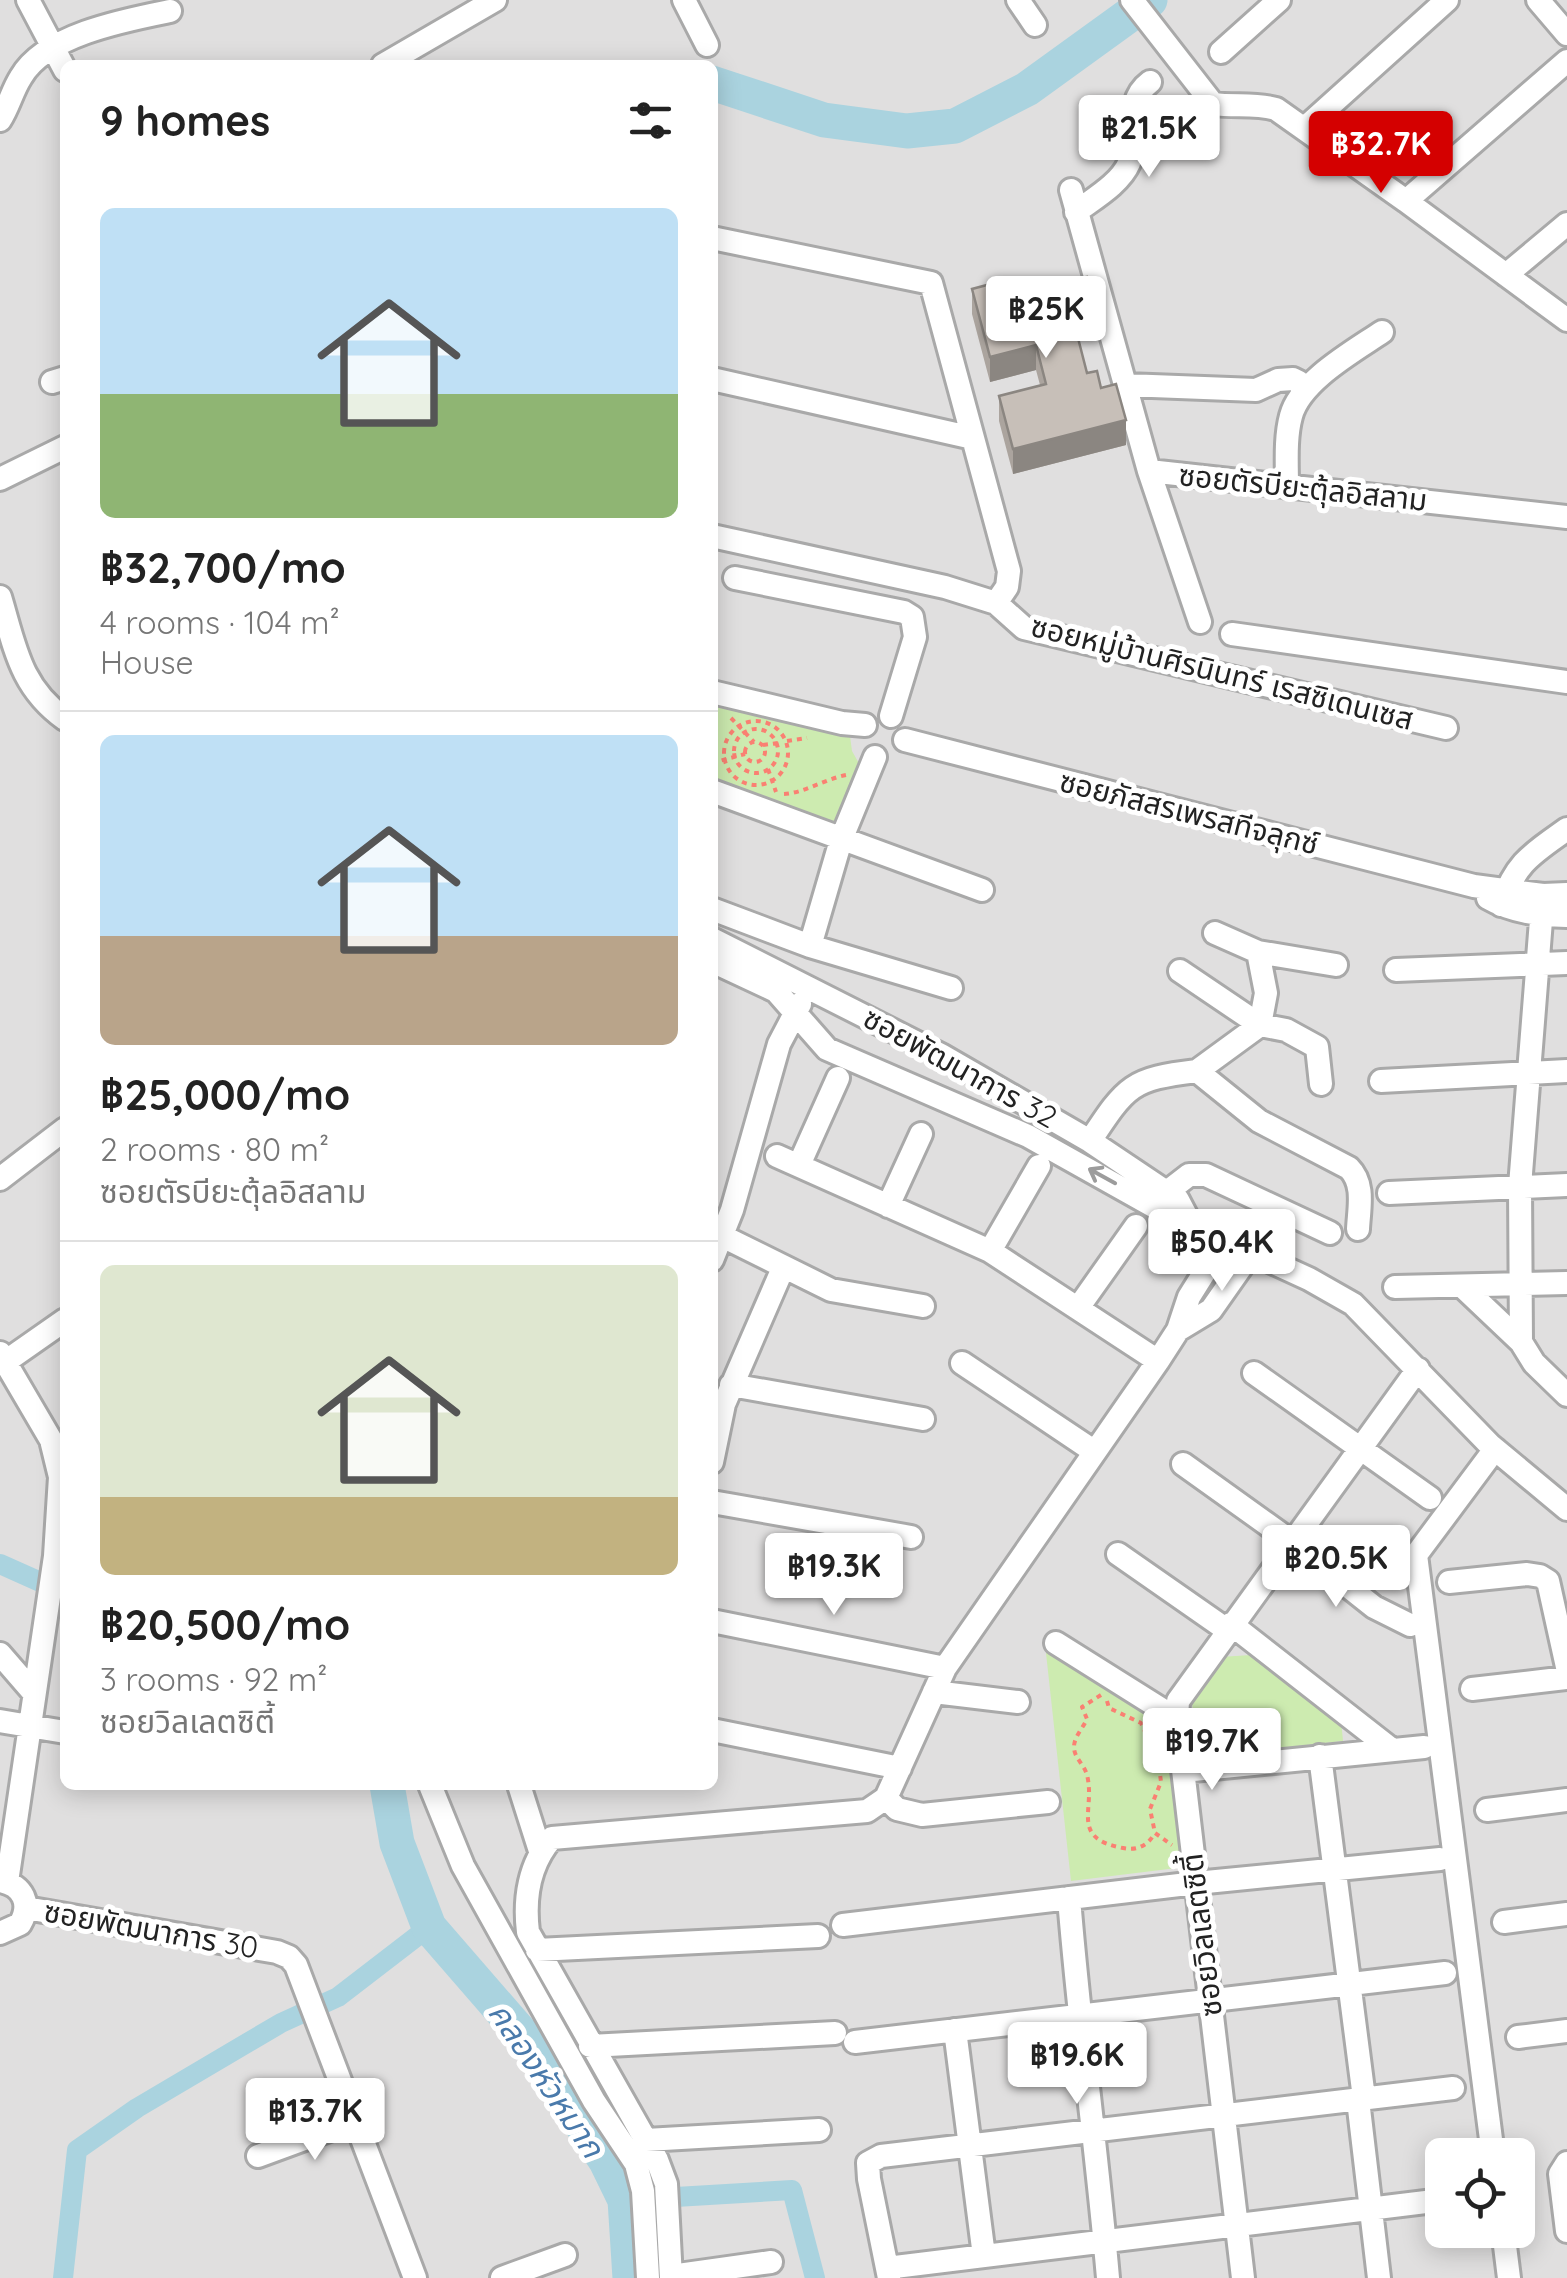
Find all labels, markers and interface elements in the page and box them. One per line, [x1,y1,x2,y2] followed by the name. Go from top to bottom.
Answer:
[623,93,678,148] icon: filters
[100,94,270,147] text: 9 homes
[1068,95,1230,180] pin: ฿21.5K
[1101,107,1197,147] text: ฿21.5K
[1300,111,1462,196] pin: ฿32.7K
[1331,123,1431,163] text: ฿32.7K
[299,273,479,453] icon: home
[987,276,1105,361] pin: ฿25K
[1008,288,1084,328] text: ฿25K
[1177,455,1429,519] street label: ซอยตัรบียะตุ้ลอิสลาม
[100,541,346,594] text: ฿32,700/mo
[100,602,340,642] text: 4 rooms · 104 m²
[1027,606,1417,738] street label: ซอยหมู่บ้านศิรนินทร์ เรสซิเดนเซส
[100,642,194,682] text: House
[1056,761,1324,863] street label: ซอยภัสสรเพรสทีจลุกซ์
[299,800,479,980] icon: home
[857,998,1064,1136] street label: ซอยพัฒนาการ 32
[100,1068,350,1121] text: ฿25,000/mo
[100,1129,329,1169] text: 2 rooms · 80 m²
[1088,1166,1118,1186] one-way arrow
[100,1171,367,1211] text: ซอยตัรบียะตุ้ลอิสลาม
[1141,1209,1303,1294] pin: ฿50.4K
[1170,1221,1274,1261] text: ฿50.4K
[299,1330,479,1510] icon: home
[1255,1525,1417,1610] pin: ฿20.5K
[753,1533,915,1618] pin: ฿19.3K
[1284,1537,1388,1577] text: ฿20.5K
[787,1545,881,1585] text: ฿19.3K
[100,1598,350,1651] text: ฿20,500/mo
[100,1659,327,1699] text: 3 rooms · 92 m²
[100,1701,275,1741] text: ซอยวิลเลตซิตี้
[1131,1708,1293,1793] pin: ฿19.7K
[1165,1720,1259,1760] text: ฿19.7K
[1171,1851,1230,2019] street label: ซอยวิลเลตซิตี้
[41,1891,261,1967] street label: ซอยพัฒนาการ 30
[480,1994,614,2166] water label: คลองหัวหมาก
[996,2022,1158,2107] pin: ฿19.6K
[1030,2034,1124,2074] text: ฿19.6K
[234,2078,396,2163] pin: ฿13.7K
[268,2090,362,2130] text: ฿13.7K
[1425,2138,1535,2248] map controls
[1425,2138,1535,2248] button: locate

